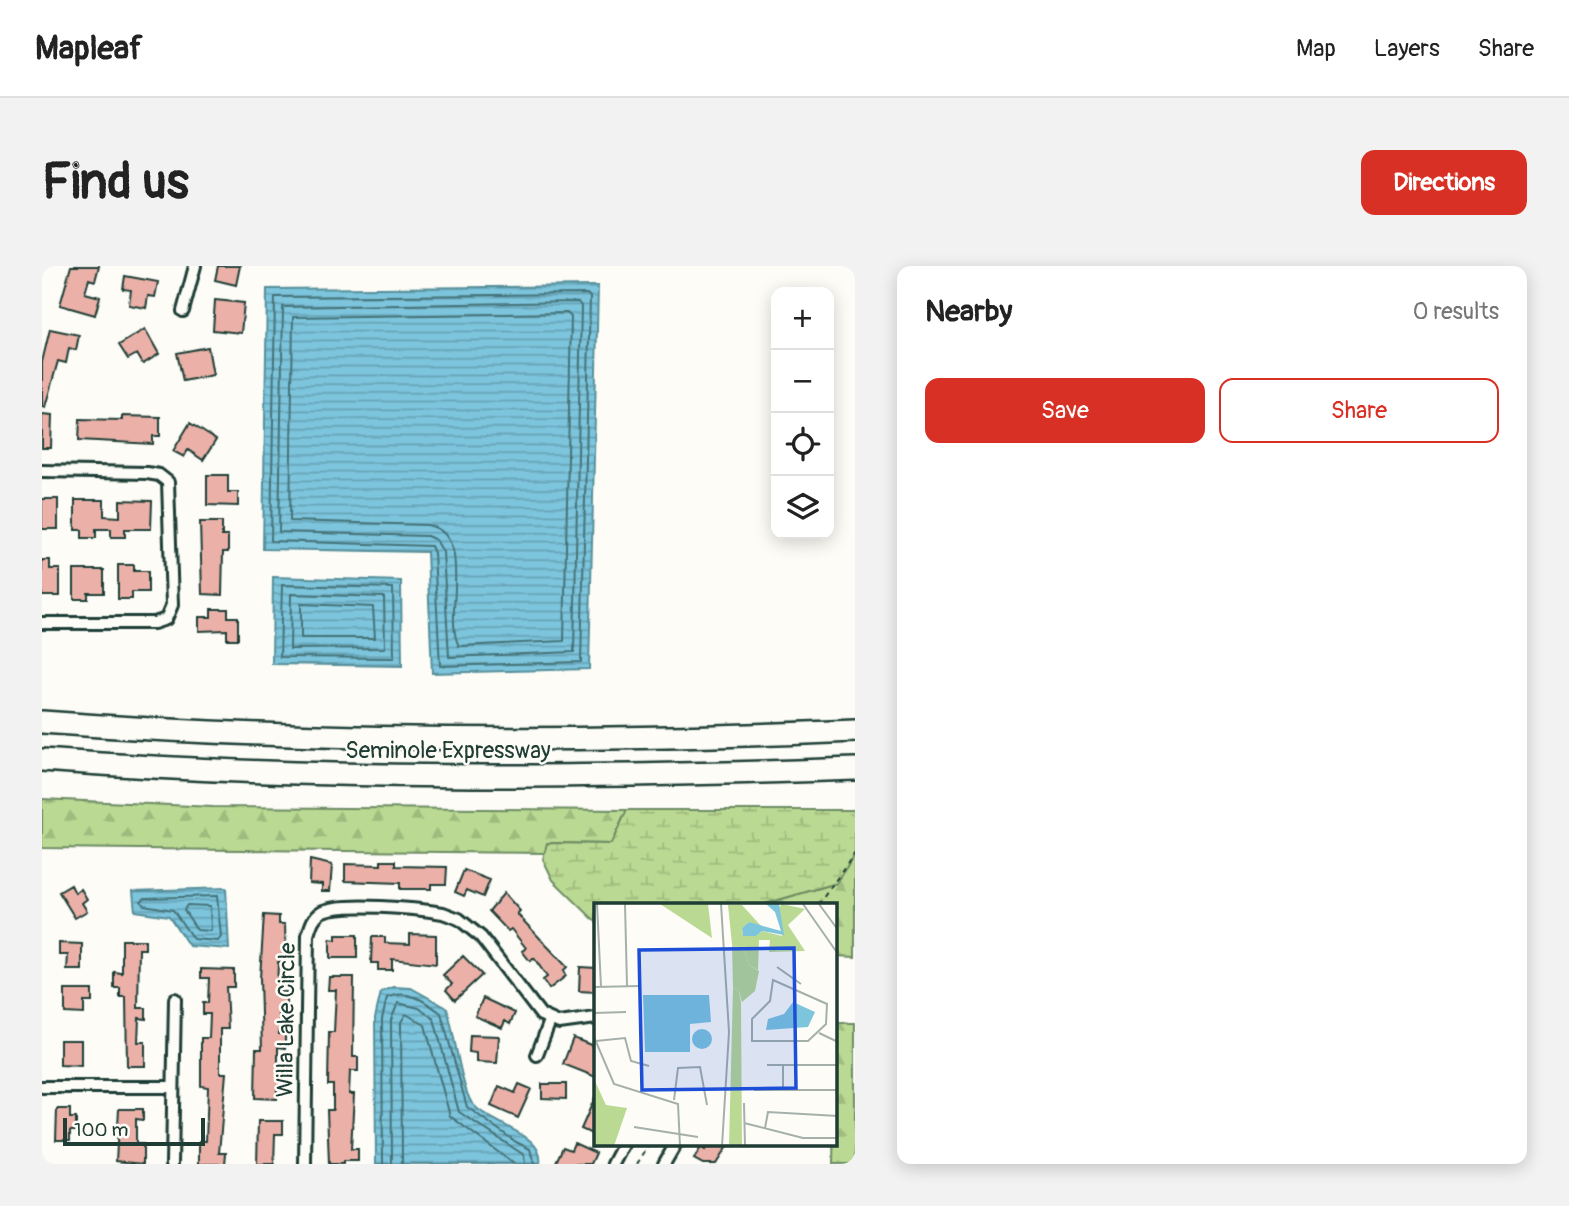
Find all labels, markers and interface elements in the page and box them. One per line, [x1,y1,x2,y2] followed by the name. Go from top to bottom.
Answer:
[35,28,143,69] text: Mapleaf
[1296,34,1336,63] text: Map
[1374,34,1440,63] text: Layers
[1478,34,1534,63] text: Share
[1361,150,1527,215] button: Directions
[42,152,189,213] text: Find us
[771,287,834,539] map controls
[771,287,834,350] button: +
[925,293,1012,330] text: Nearby
[1413,297,1499,326] text: 0 results
[771,350,834,413] button: −
[925,378,1205,443] button: Save
[1219,378,1499,443] button: Share
[771,413,834,476] button: locate
[771,476,834,539] button: layers
[345,736,551,765] street label: Seminole Expressway
[594,903,838,1146] inset map
[270,942,302,1098] street label: Willa Lake Circle
[63,1115,205,1147] scale bar
[74,1118,128,1142] text: 100 m

